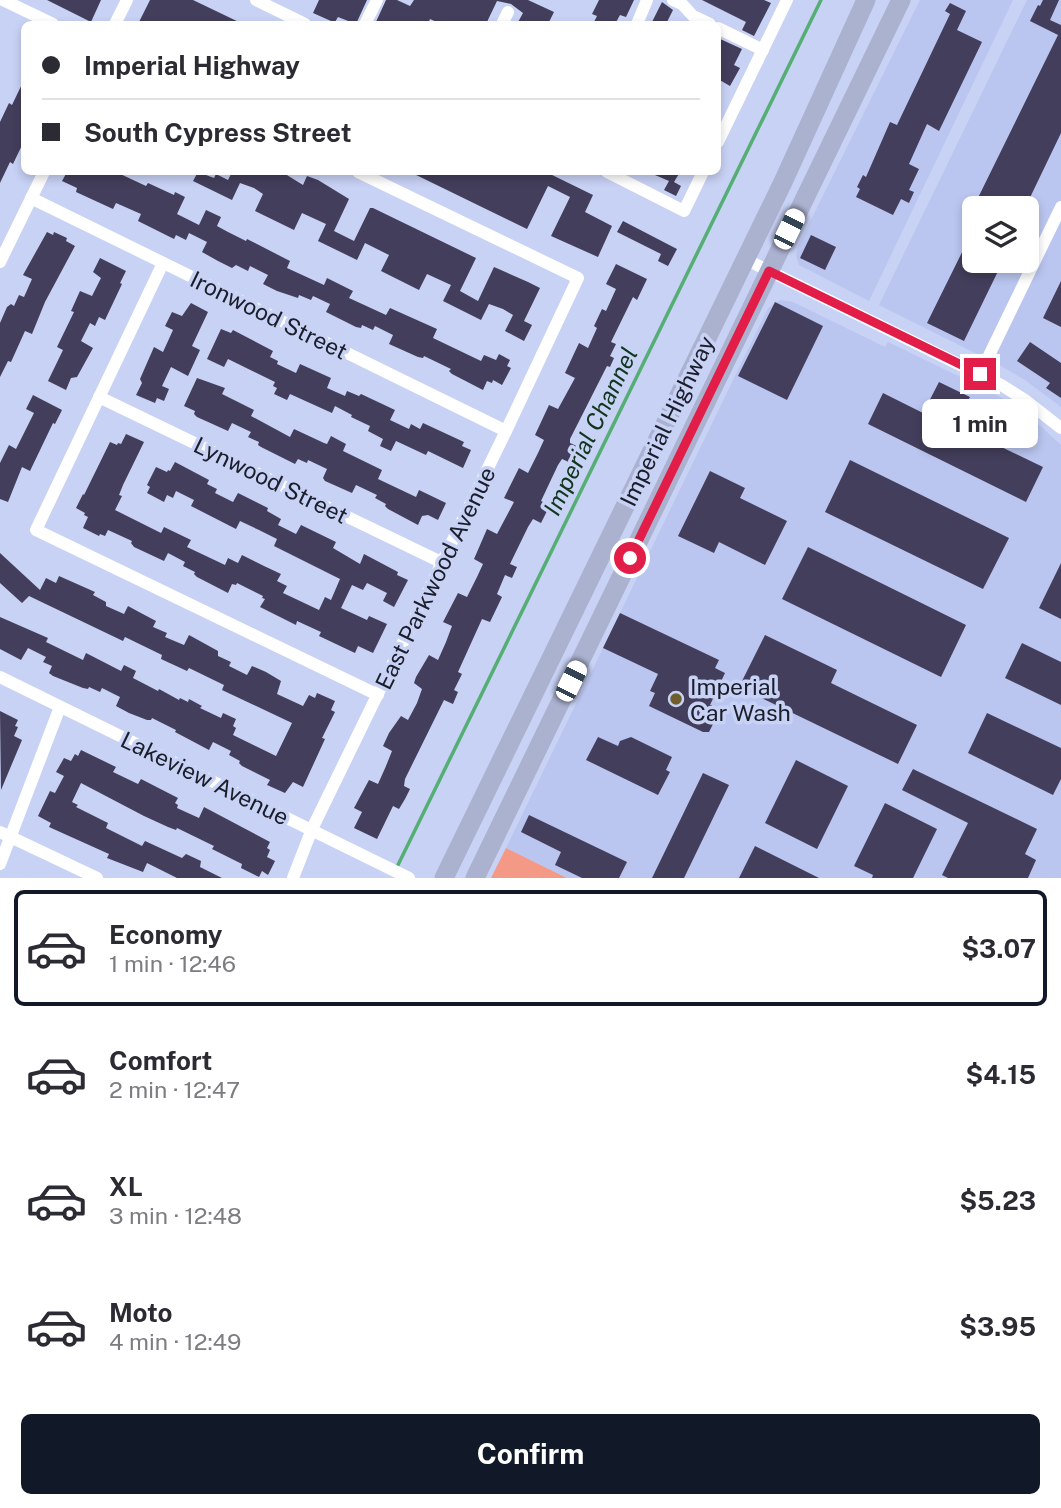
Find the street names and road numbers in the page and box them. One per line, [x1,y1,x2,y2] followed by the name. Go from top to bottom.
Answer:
[186,265,352,365] street label: Ironwood Street
[614,332,720,510] street label: Imperial Highway
[190,431,352,529] street label: Lynwood Street
[369,462,501,694] street label: East Parkwood Avenue
[117,726,293,830] street label: Lakeview Avenue

